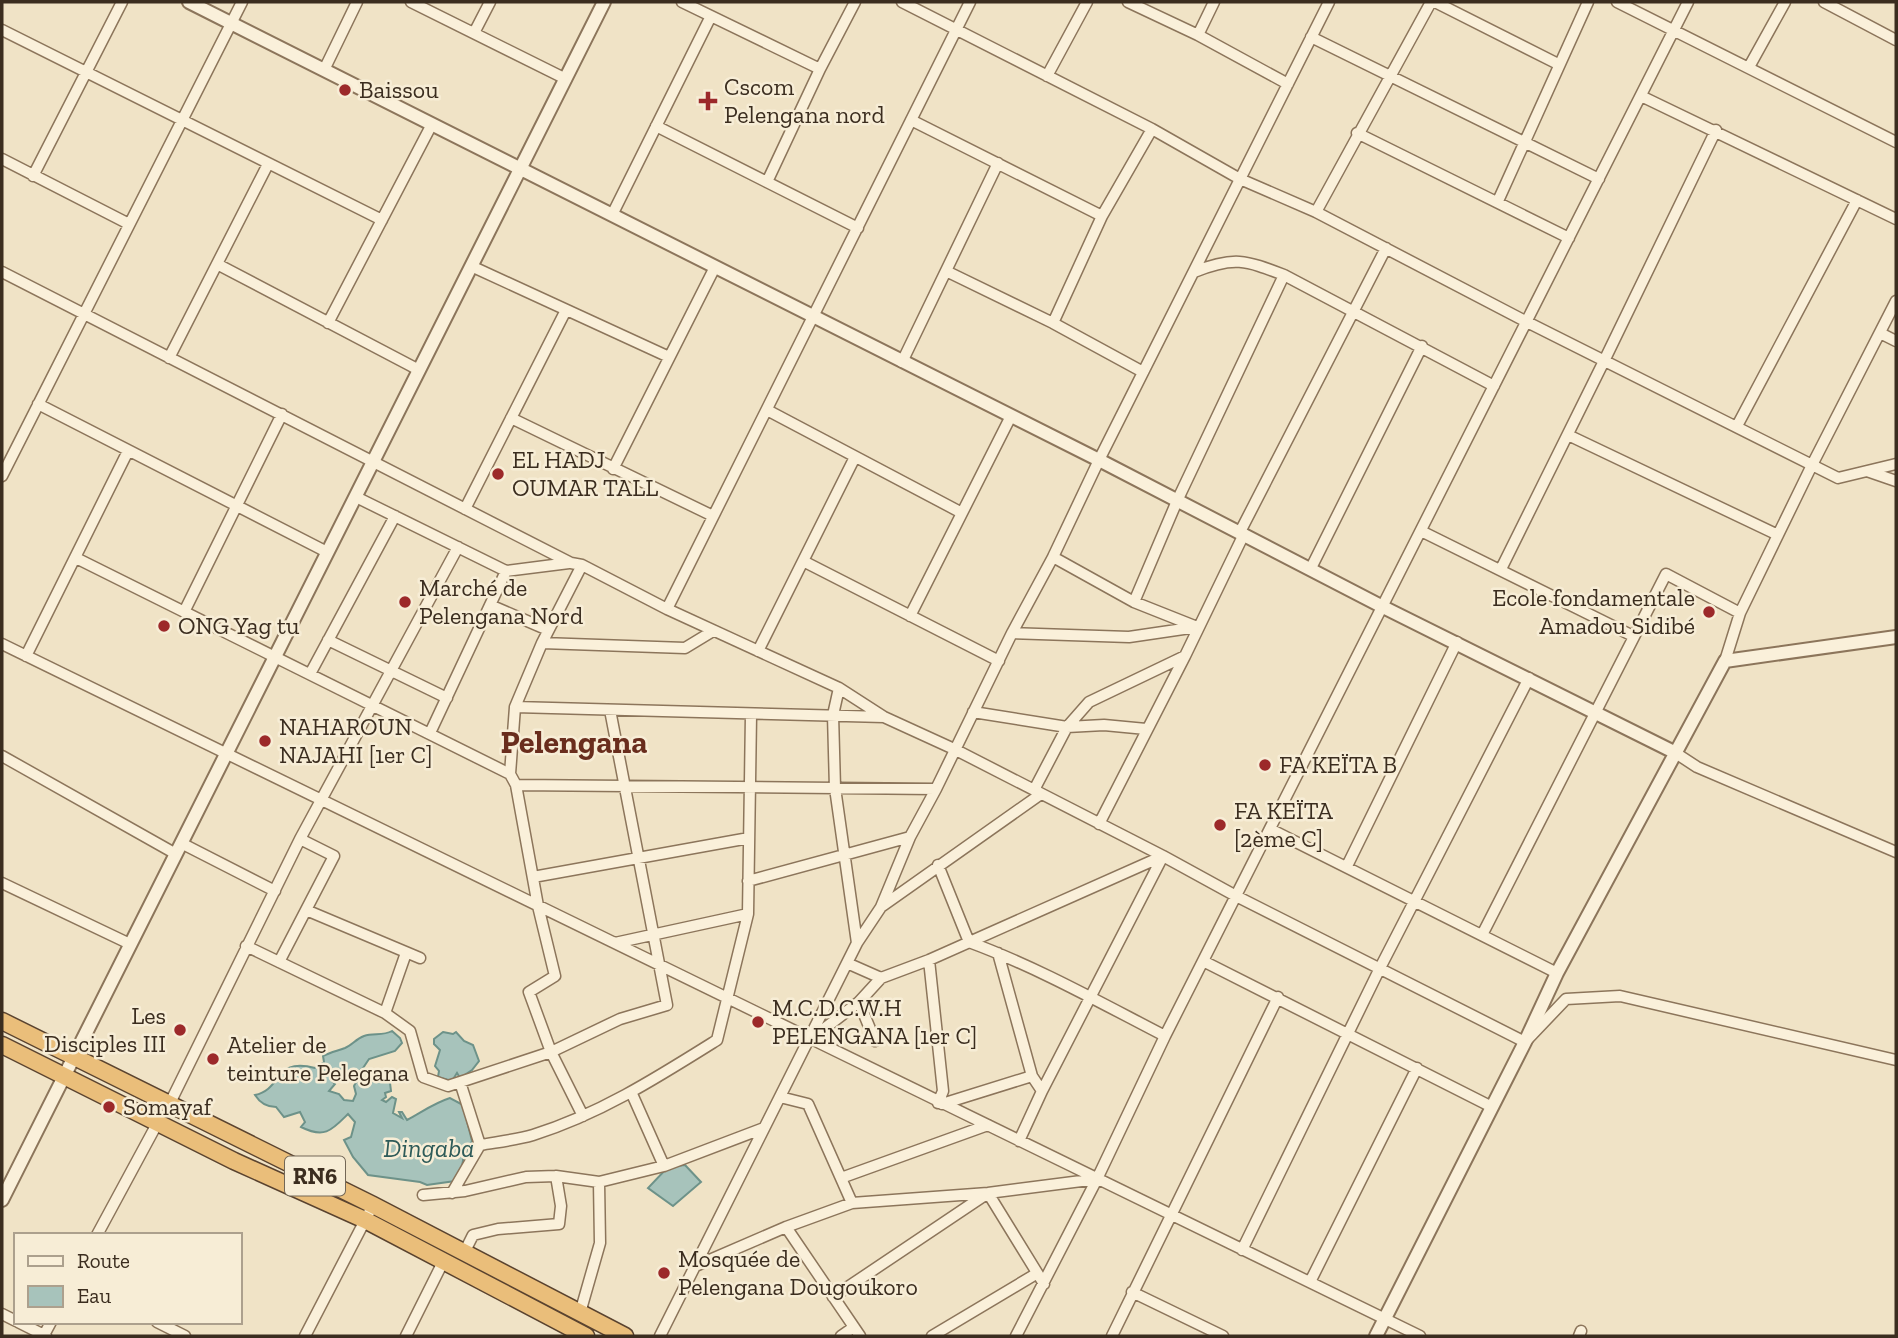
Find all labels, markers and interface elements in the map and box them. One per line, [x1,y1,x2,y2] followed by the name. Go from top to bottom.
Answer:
[724,72,885,129] place label: Cscom Pelengana nord
[359,75,439,104] place label: Baissou
[337,82,353,98] marker: Baissou
[698,91,718,111] marker: Cscom Pelengana nord
[512,445,658,502] place label: EL HADJ OUMAR TALL
[490,466,506,482] marker: EL HADJ OUMAR TALL
[419,573,583,630] place label: Marché de Pelengana Nord
[1492,583,1695,640] place label: Ecole fondamentale Amadou Sidibé
[397,594,413,610] marker: Marché de Pelengana Nord
[1701,604,1717,620] marker: Ecole fondamentale Amadou Sidibé
[178,611,300,640] place label: ONG Yag tu
[156,618,172,634] marker: ONG Yag tu
[279,712,432,769] place label: NAHAROUN NAJAHI [1er C]
[500,723,648,761] district label: Pelengana
[257,733,273,749] marker: NAHAROUN NAJAHI [1er C]
[1279,750,1397,779] place label: FA KEÏTA B
[1257,757,1273,773] marker: FA KEÏTA B
[1234,796,1333,853] place label: FA KEÏTA [2ème C]
[1212,817,1228,833] marker: FA KEÏTA [2ème C]
[772,993,977,1050] place label: M.C.D.C.W.H PELENGANA [1er C]
[44,1001,166,1058] place label: Les Disciples III
[750,1014,766,1030] marker: M.C.D.C.W.H PELENGANA [1er C]
[172,1022,188,1038] marker: Les Disciples III
[227,1030,410,1087] place label: Atelier de teinture Pelegana
[205,1051,221,1067] marker: Atelier de teinture Pelegana
[123,1092,214,1121] place label: Somayaf
[101,1099,117,1115] marker: Somayaf
[384,1132,474,1164] water label: Dingaba
[285,1156,345,1196] road number: RN6
[14,1233,242,1324] legend
[678,1244,918,1301] place label: Mosquée de Pelengana Dougoukoro
[77,1248,130,1273] text: Route
[656,1265,672,1281] marker: Mosquée de Pelengana Dougoukoro
[77,1283,111,1308] text: Eau

